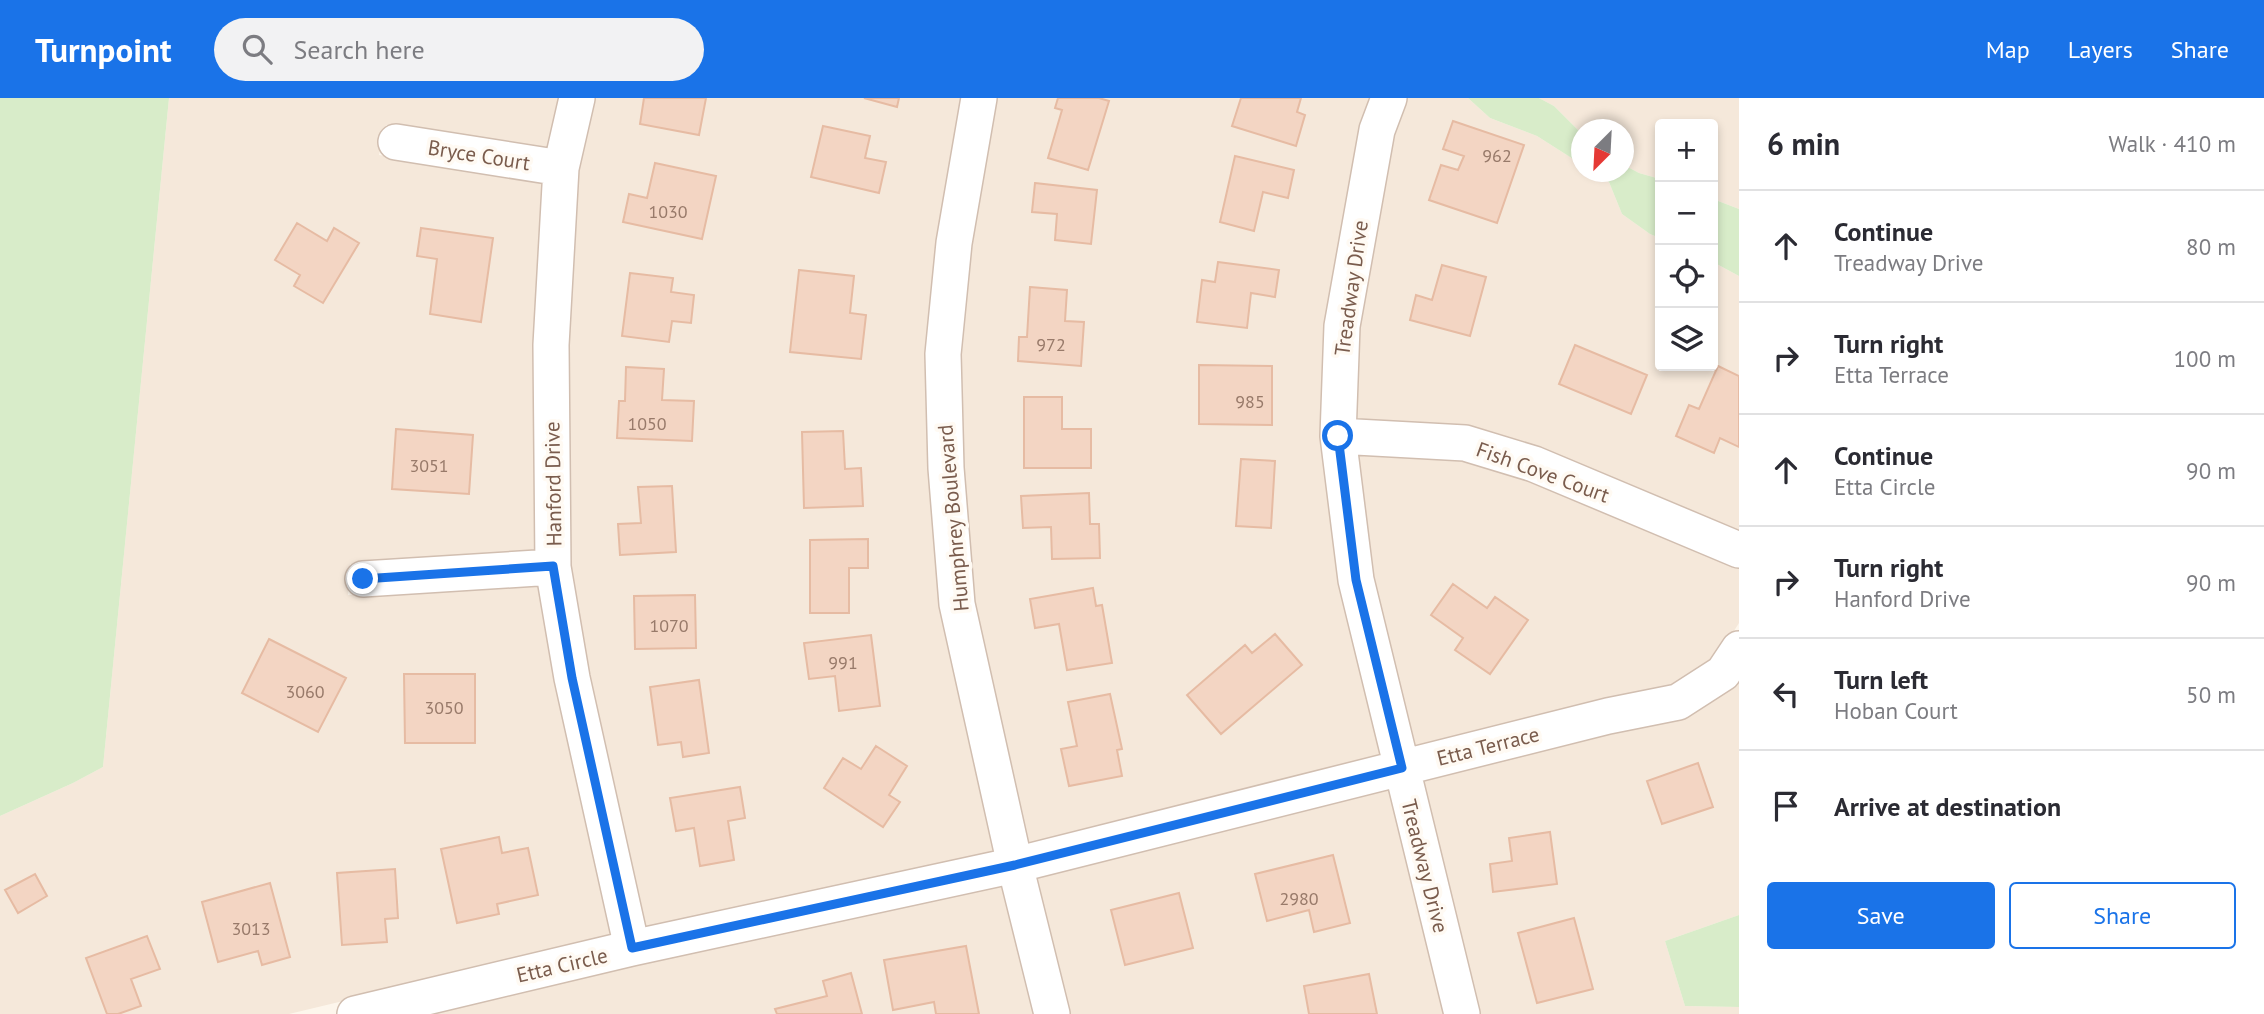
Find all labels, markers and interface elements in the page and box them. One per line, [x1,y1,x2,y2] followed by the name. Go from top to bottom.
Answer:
[214,18,704,81] search box
[35,28,172,71] text: Turnpoint
[238,30,276,68] icon: search
[294,33,425,66] text: Search here
[1986,34,2030,65] text: Map
[2068,34,2133,65] text: Layers
[2171,34,2229,65] text: Share
[1571,119,1634,182] north arrow
[1655,119,1718,371] map controls
[1655,119,1718,182] button: +
[1767,124,1840,163] text: 6 min
[2109,129,2236,158] text: Walk · 410 m
[426,134,532,176] street label: Bryce Court
[1482,144,1512,167] house number: 962
[1655,182,1718,245] button: −
[648,200,688,223] house number: 1030
[1834,215,1933,248] text: Continue
[1328,219,1374,357] street label: Treadway Drive
[1767,227,1805,265] icon: ahead
[2186,232,2236,261] text: 80 m
[1655,245,1718,308] button: locate
[1834,248,1984,277] text: Treadway Drive
[1655,308,1718,371] button: layers
[1834,327,1943,360] text: Turn right
[1036,333,1066,356] house number: 972
[1767,339,1805,377] icon: right
[2174,344,2236,373] text: 100 m
[1834,360,1949,389] text: Etta Terrace
[1235,390,1265,413] house number: 985
[627,412,667,435] house number: 1050
[1322,420,1353,451] route start
[538,421,568,547] street label: Hanford Drive
[931,423,975,613] street label: Humphrey Boulevard
[1473,435,1613,509] street label: Fish Cove Court
[1834,439,1933,472] text: Continue
[1767,451,1805,489] icon: ahead
[409,454,449,477] house number: 3051
[2186,456,2236,485] text: 90 m
[1834,472,1935,501] text: Etta Circle
[1834,551,1943,584] text: Turn right
[347,563,378,594] route end
[1767,563,1805,601] icon: right
[2186,568,2236,597] text: 90 m
[1834,584,1971,613] text: Hanford Drive
[649,614,689,637] house number: 1070
[828,651,858,674] house number: 991
[1834,663,1928,696] text: Turn left
[1767,675,1805,713] icon: left
[285,680,325,703] house number: 3060
[2186,680,2236,709] text: 50 m
[424,696,464,719] house number: 3050
[1834,696,1958,725] text: Hoban Court
[1434,720,1542,772] street label: Etta Terrace
[1767,787,1805,825] icon: arrive
[1834,790,2061,823] text: Arrive at destination
[1395,796,1455,936] street label: Treadway Drive
[1767,882,1995,949] button: Save
[2009,882,2236,949] button: Share
[1279,887,1319,910] house number: 2980
[231,917,271,940] house number: 3013
[514,941,610,989] street label: Etta Circle

